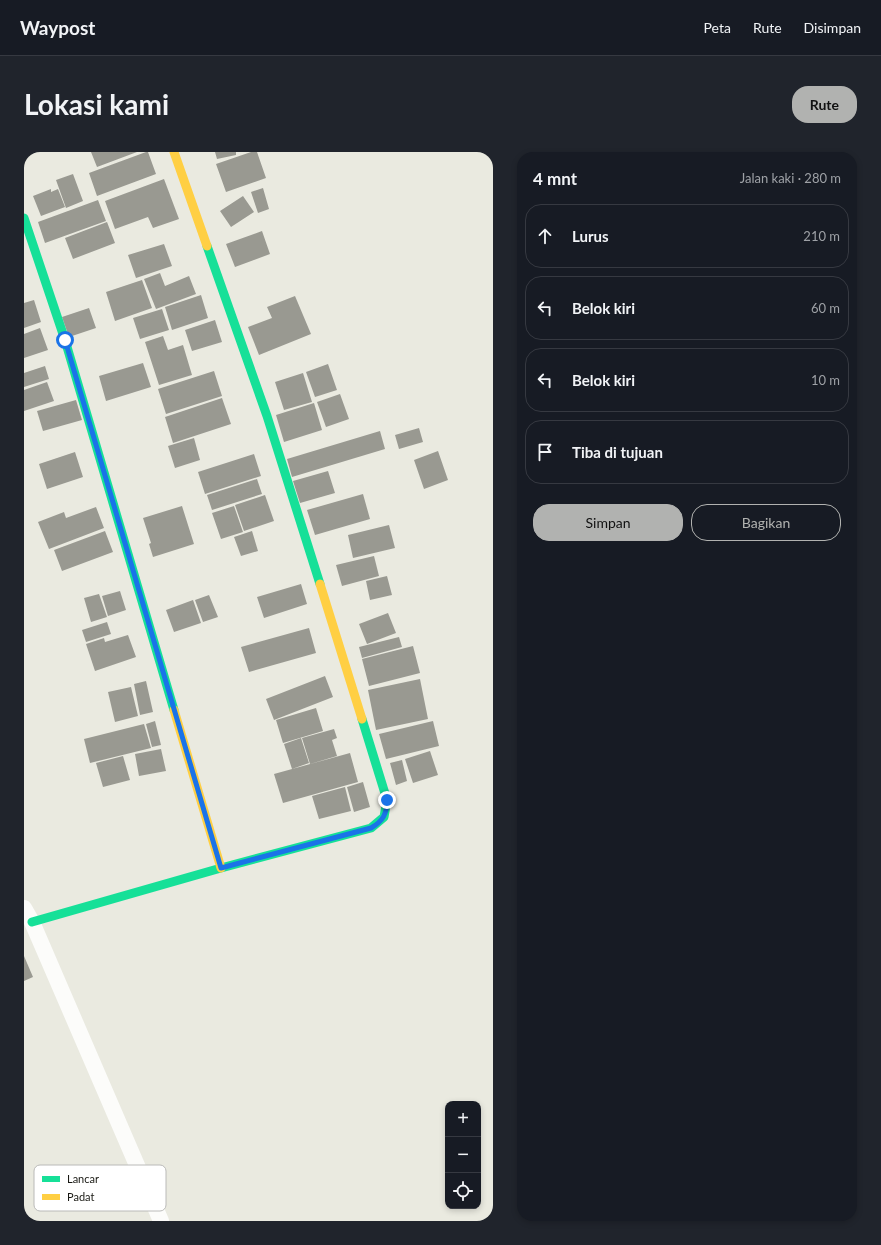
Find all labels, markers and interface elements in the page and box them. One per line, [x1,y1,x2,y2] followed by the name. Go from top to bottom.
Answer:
[20,16,95,39] text: Waypost
[704,19,731,36] text: Peta
[753,19,782,36] text: Rute
[804,19,861,36] text: Disimpan
[792,86,857,123] button: Rute
[24,87,169,121] text: Lokasi kami
[533,168,577,189] text: 4 mnt
[740,170,841,186] text: Jalan kaki · 280 m
[534,225,556,247] icon: ahead
[572,227,609,245] text: Lurus
[803,228,840,244] text: 210 m
[534,297,556,319] icon: left
[572,299,635,317] text: Belok kiri
[811,300,840,316] text: 60 m
[56,331,74,349] route start
[534,369,556,391] icon: left
[572,371,635,389] text: Belok kiri
[811,372,840,388] text: 10 m
[534,441,556,463] icon: arrive
[572,443,663,461] text: Tiba di tujuan
[533,504,683,541] button: Simpan
[691,504,841,541] button: Bagikan
[378,791,396,809] route end
[445,1101,481,1209] map controls
[445,1101,481,1137] button: +
[445,1137,481,1173] button: −
[34,1165,166,1211] legend
[67,1172,99,1185] text: Lancar
[445,1173,481,1209] button: locate
[67,1190,94,1203] text: Padat

